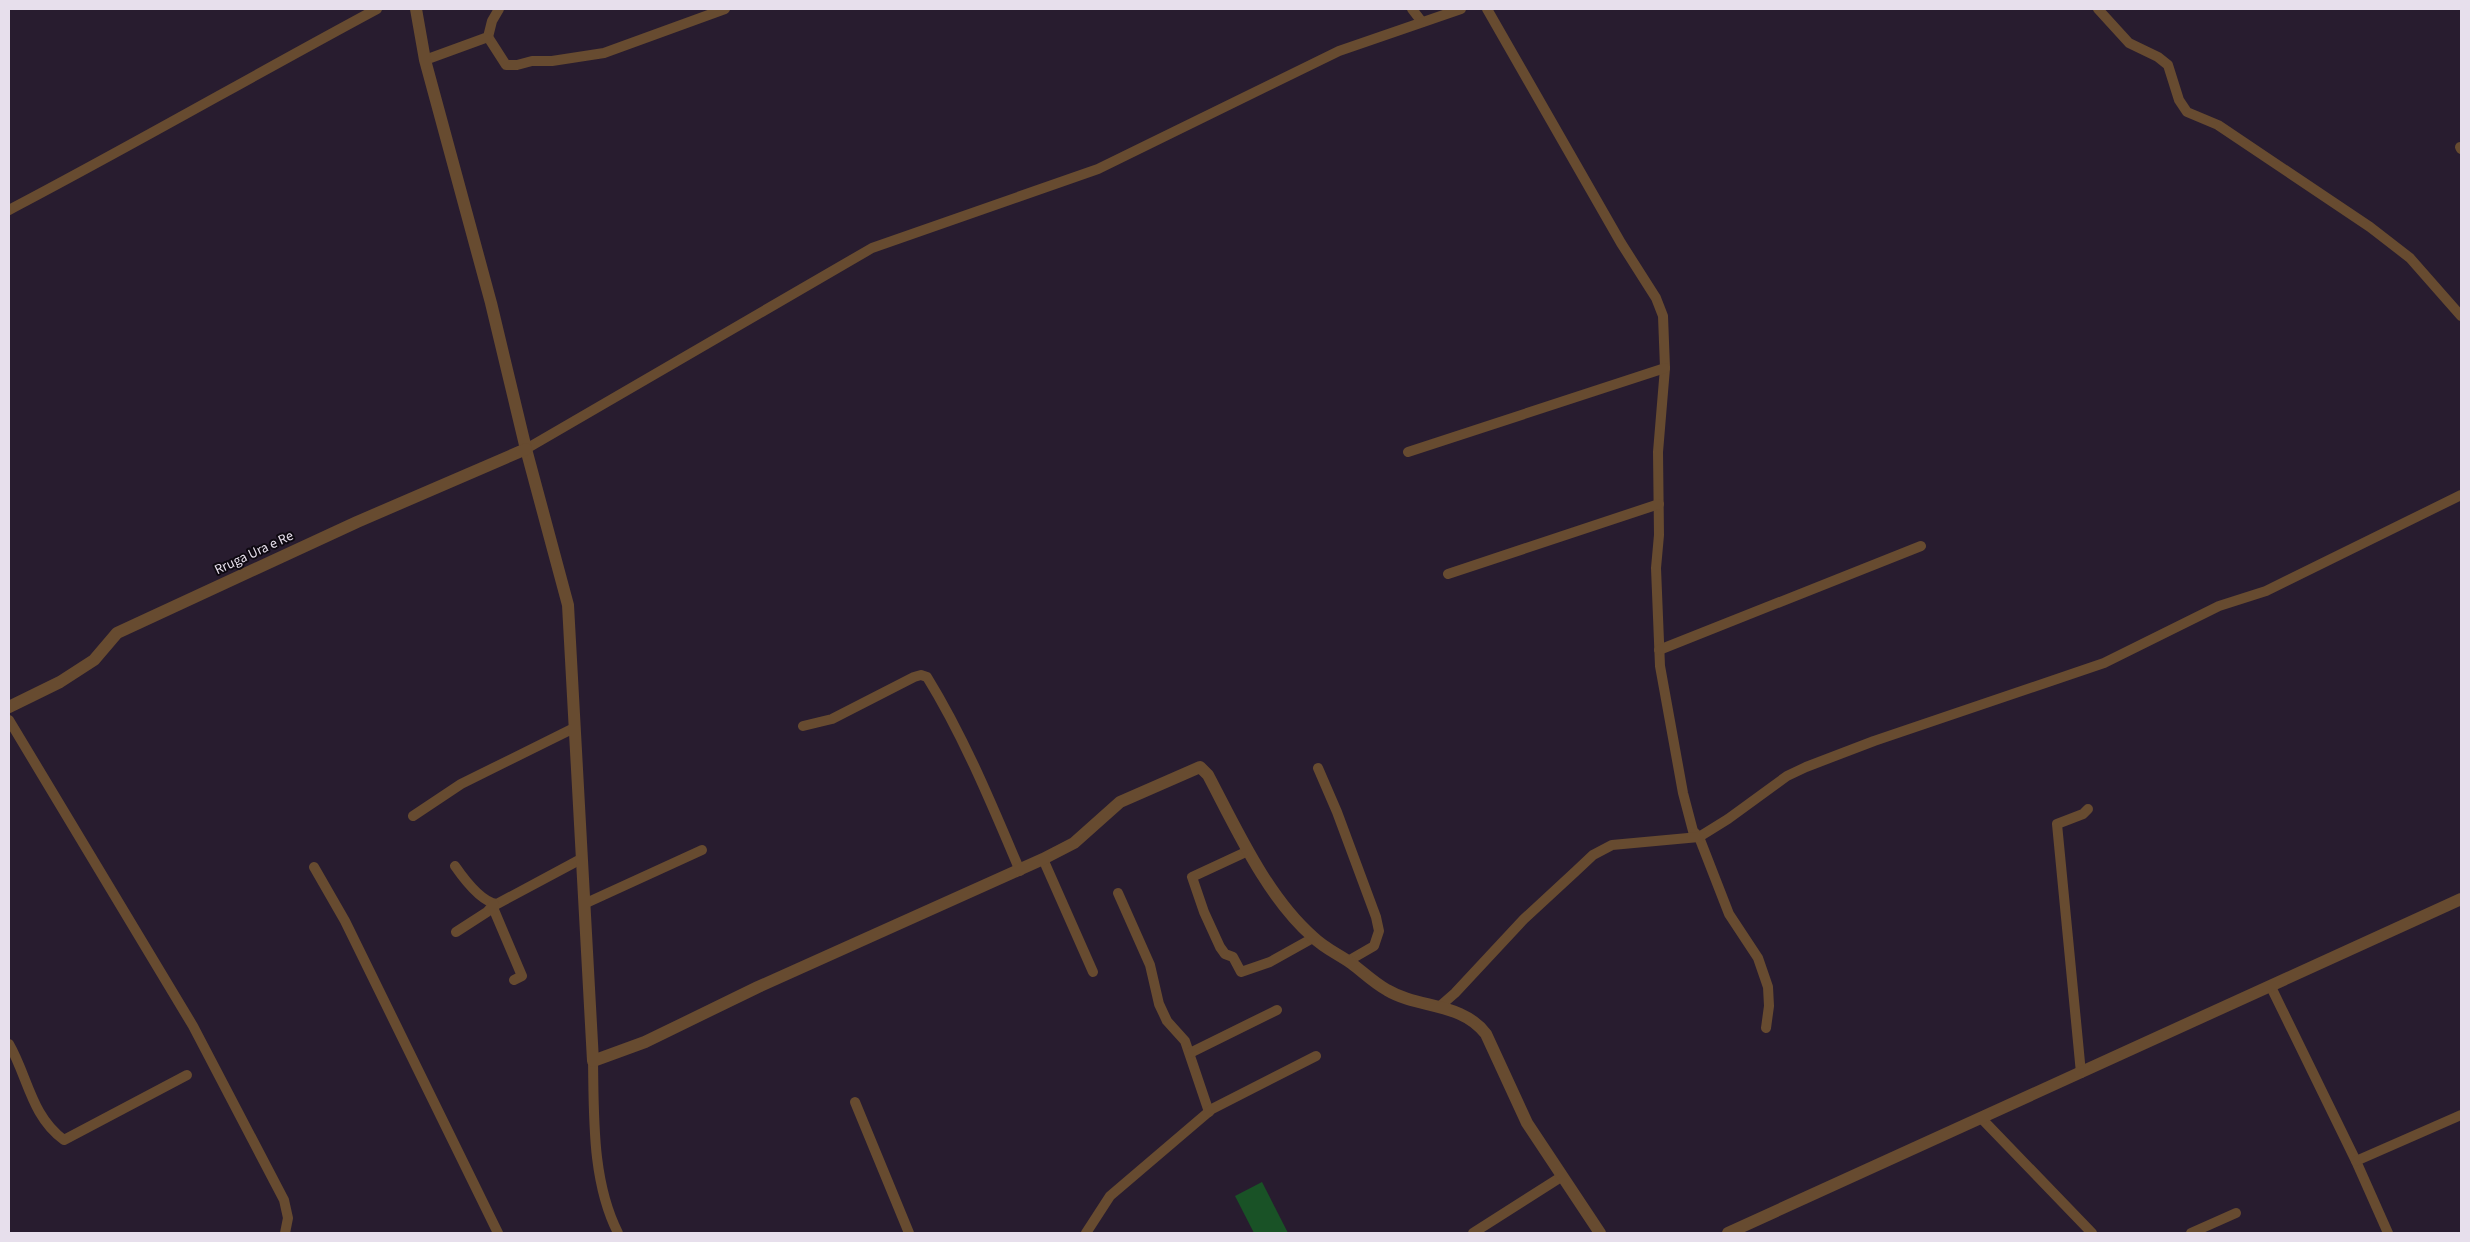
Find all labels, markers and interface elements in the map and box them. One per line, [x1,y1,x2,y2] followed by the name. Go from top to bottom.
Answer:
[211,526,297,580] street label: Rruga Ura e Re

